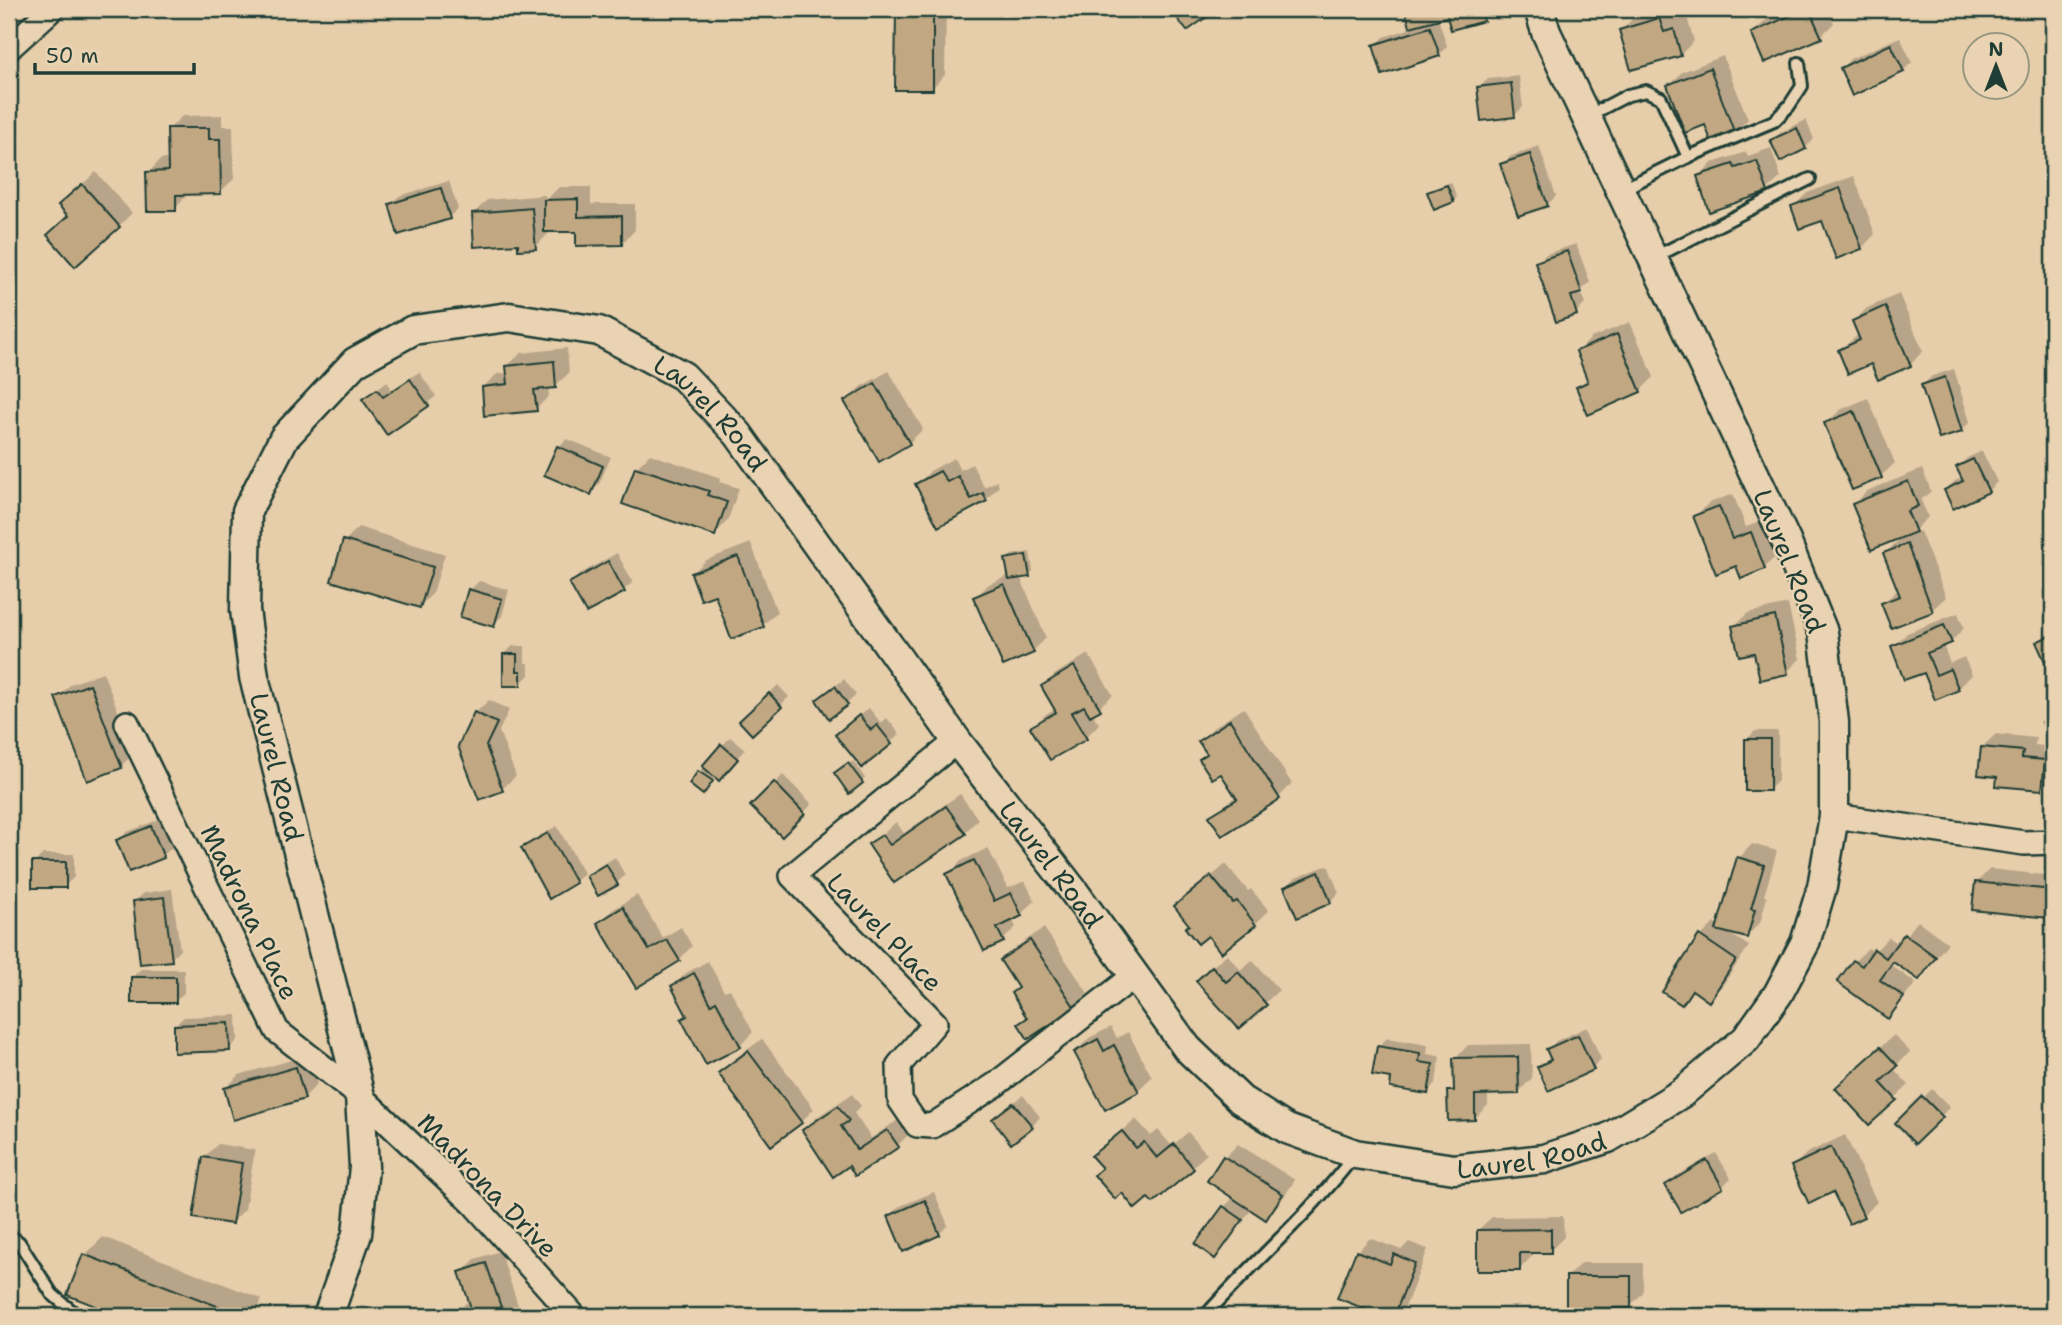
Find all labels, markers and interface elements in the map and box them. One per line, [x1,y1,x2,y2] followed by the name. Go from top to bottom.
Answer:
[35,32,194,76] scale bar
[1960,32,2030,102] north arrow
[1988,37,2004,62] text: N
[46,42,99,70] text: 50 m
[648,346,776,478] street label: Laurel Road
[1745,484,1835,638] street label: Laurel Road
[242,689,312,845] street label: Laurel Road
[992,793,1112,935] street label: Laurel Road
[192,819,308,1005] street label: Madrona Place
[819,865,951,999] street label: Laurel Place
[410,1105,566,1265] street label: Madrona Drive
[1455,1122,1610,1186] street label: Laurel Road

